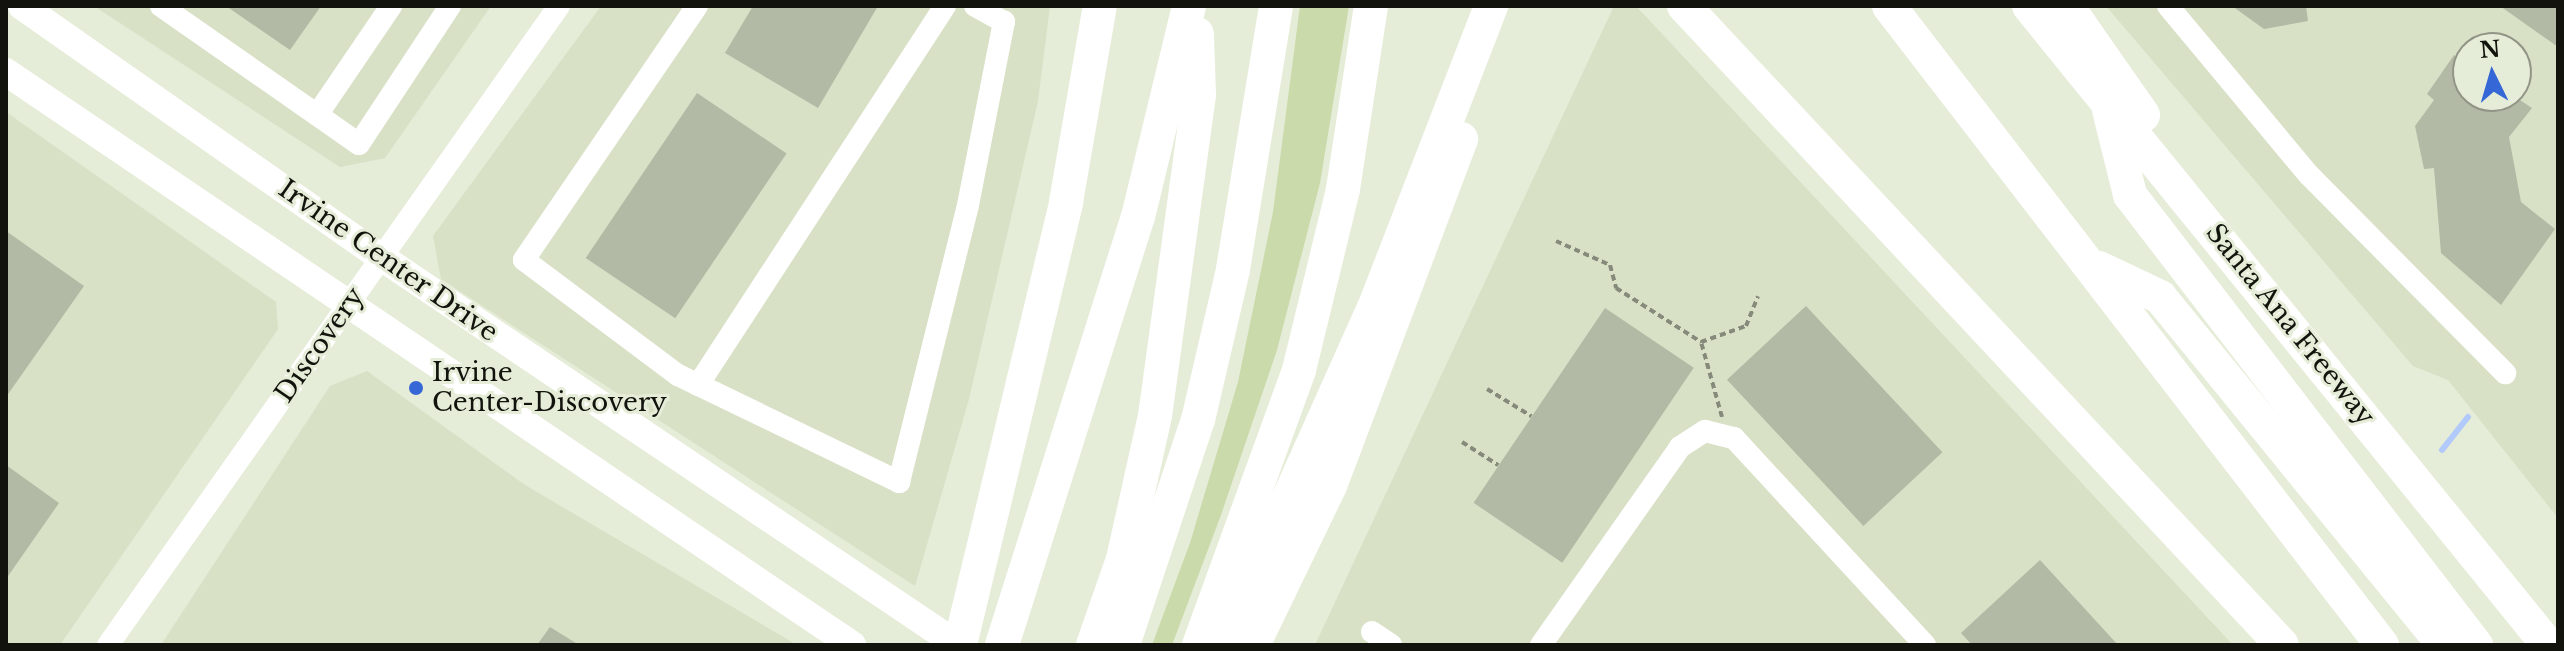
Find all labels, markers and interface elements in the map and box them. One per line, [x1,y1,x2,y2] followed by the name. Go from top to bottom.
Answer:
[2452,32,2532,112] north arrow
[2479,35,2502,64] text: N
[272,173,504,349] street label: Irvine Center Drive
[2199,217,2381,433] street label: Santa Ana Freeway
[269,281,371,409] street label: Discovery
[432,357,667,418] place label: Irvine Center-Discovery
[407,379,425,397] marker: Irvine Center-Discovery

